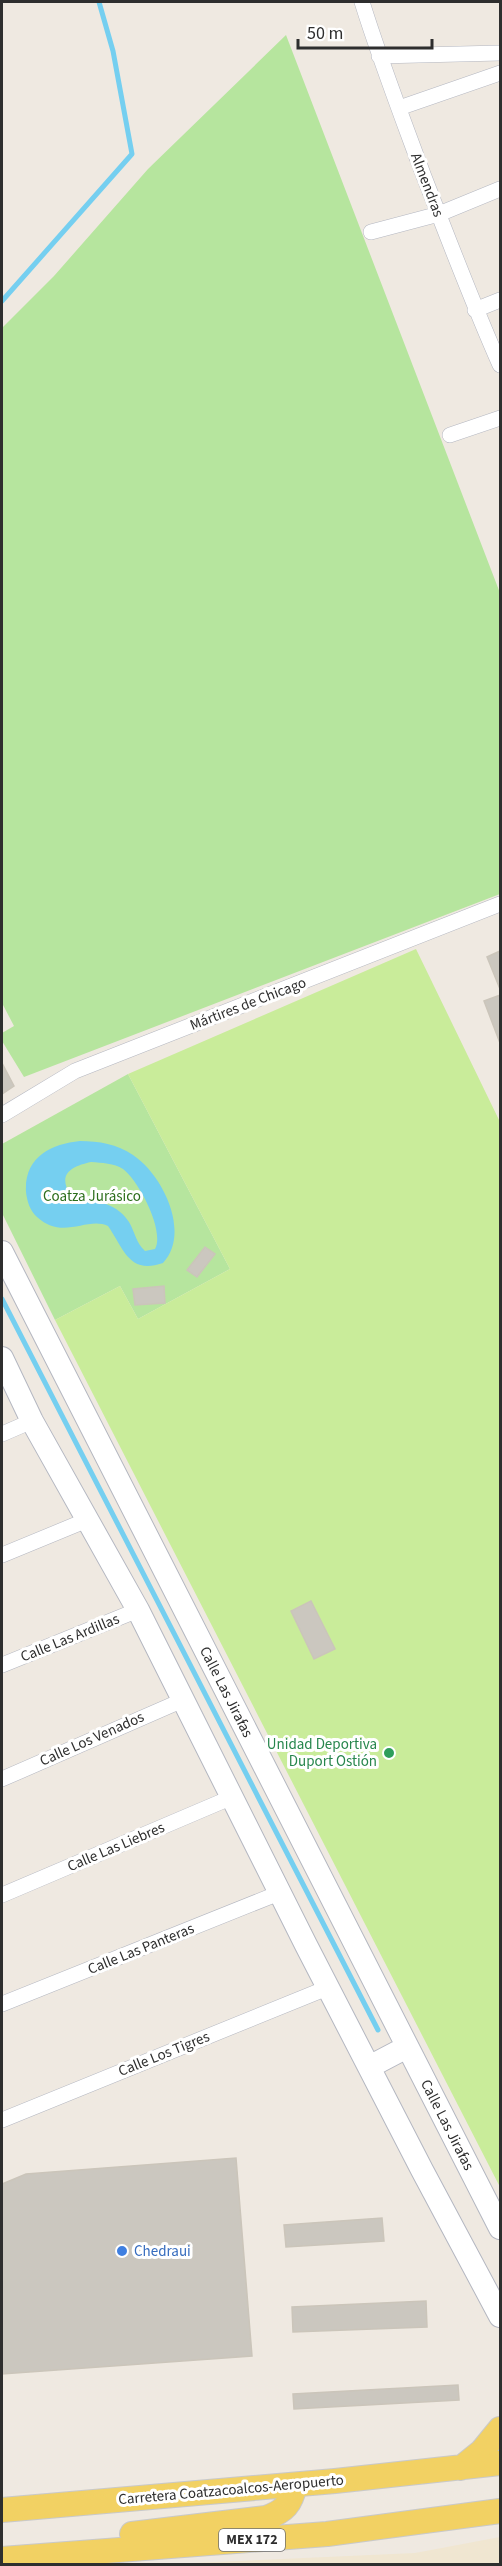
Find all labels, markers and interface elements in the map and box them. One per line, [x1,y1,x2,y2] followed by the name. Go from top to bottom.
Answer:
[298,12,432,50] scale bar
[307,21,343,46] text: 50 m
[405,150,449,220] street label: Almendras
[187,972,309,1036] street label: Mártires de Chicago
[43,1186,141,1207] park label: Coatza Jurásico
[17,1609,123,1667] street label: Calle Las Ardillas
[194,1643,258,1741] street label: Calle Las Jirafas
[37,1707,147,1771] street label: Calle Los Venados
[267,1734,377,1772] place label: Unidad Deportiva Duport Ostión
[382,1746,396,1760] marker: Unidad Deportiva Duport Ostión
[64,1817,168,1877] street label: Calle Las Liebres
[85,1918,197,1980] street label: Calle Las Panteras
[115,2026,213,2082] street label: Calle Los Tigres
[415,2076,479,2174] street label: Calle Las Jirafas
[134,2241,191,2262] place label: Chedraui
[115,2244,129,2258] marker: Chedraui
[117,2470,345,2510] street label: Carretera Coatzacoalcos-Aeropuerto
[219,2529,285,2551] road number: MEX 172

